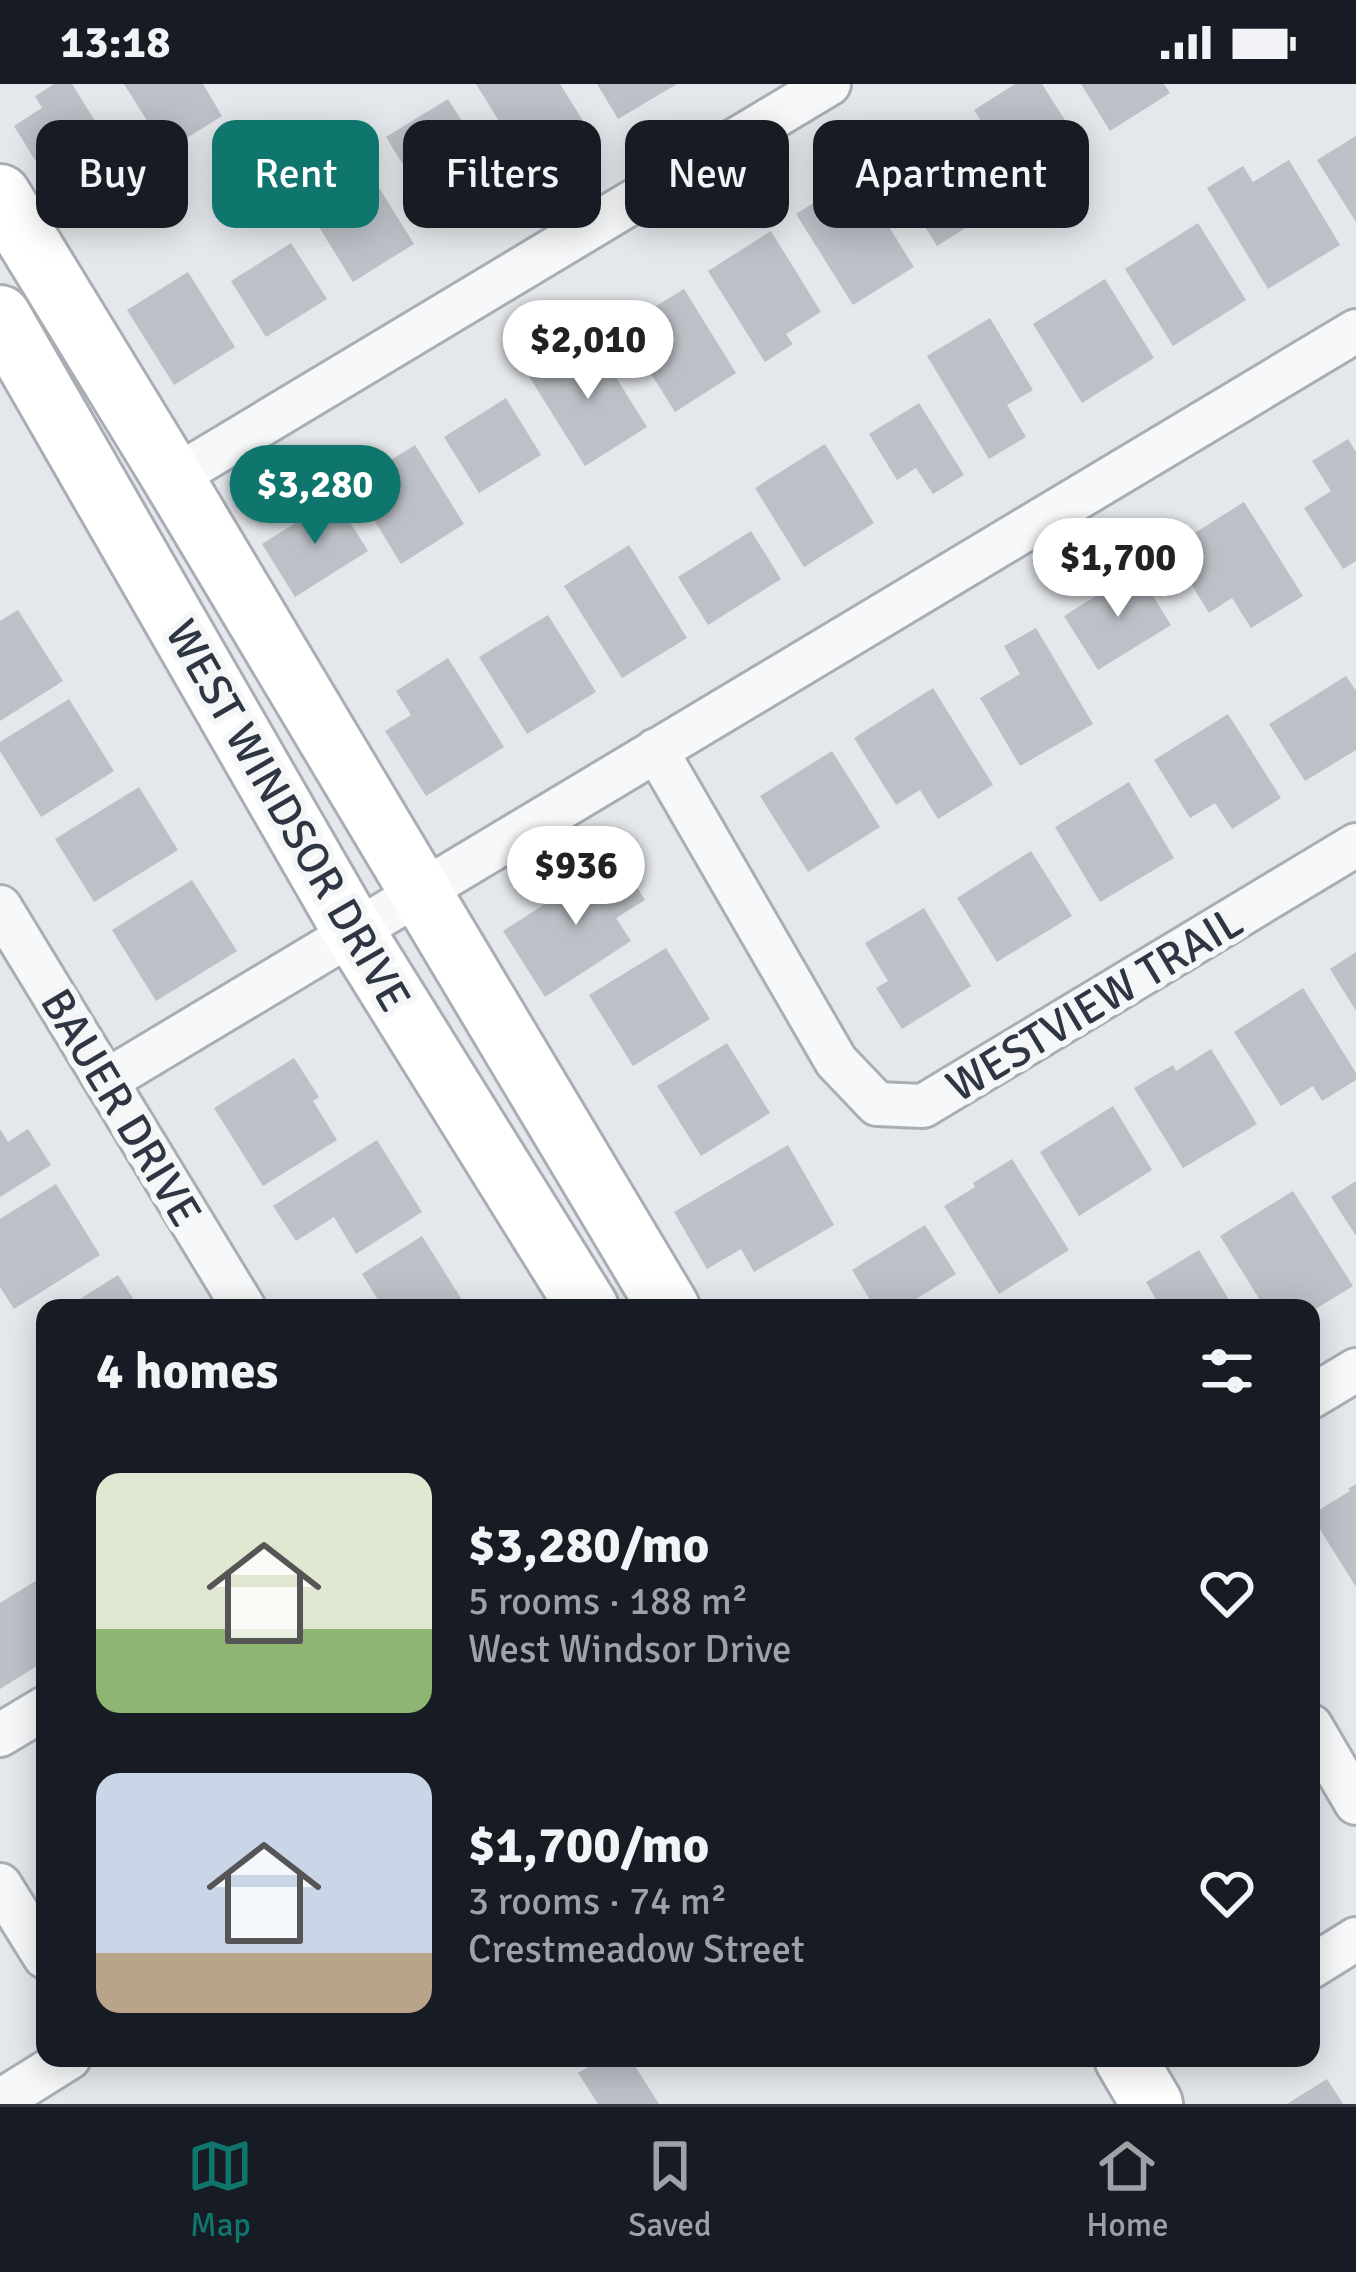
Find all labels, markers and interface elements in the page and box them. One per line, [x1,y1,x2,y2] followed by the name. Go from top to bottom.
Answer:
[60,15,170,70] text: 13:18
[36,120,188,228] chip: Buy
[212,120,379,228] chip: Rent
[403,120,601,228] chip: Filters
[625,120,789,228] chip: New
[813,120,1089,228] chip: Apartment
[490,300,686,402] pin: $2,010
[530,315,646,363] text: $2,010
[217,445,413,547] pin: $3,280
[257,460,373,508] text: $3,280
[1020,518,1216,620] pin: $1,700
[1060,533,1176,581] text: $1,700
[153,610,422,1021] street label: WEST WINDSOR DRIVE
[505,826,647,928] pin: $936
[534,841,618,889] text: $936
[937,894,1253,1114] street label: WESTVIEW TRAIL
[28,979,213,1236] street label: BAUER DRIVE
[1194,1338,1260,1404] icon: filters
[96,1340,278,1403] text: 4 homes
[468,1514,709,1577] text: $3,280/mo
[192,1521,336,1665] icon: home
[1194,1560,1260,1626] icon: heart
[468,1577,748,1625] text: 5 rooms · 188 m²
[468,1625,792,1673] text: West Windsor Drive
[468,1814,709,1877] text: $1,700/mo
[192,1821,336,1965] icon: home
[1194,1860,1260,1926] icon: heart
[468,1877,727,1925] text: 3 rooms · 74 m²
[468,1925,805,1973] text: Crestmeadow Street
[187,2133,253,2246] tab: Map
[628,2133,711,2246] tab: Saved
[1086,2133,1169,2246] tab: Home

